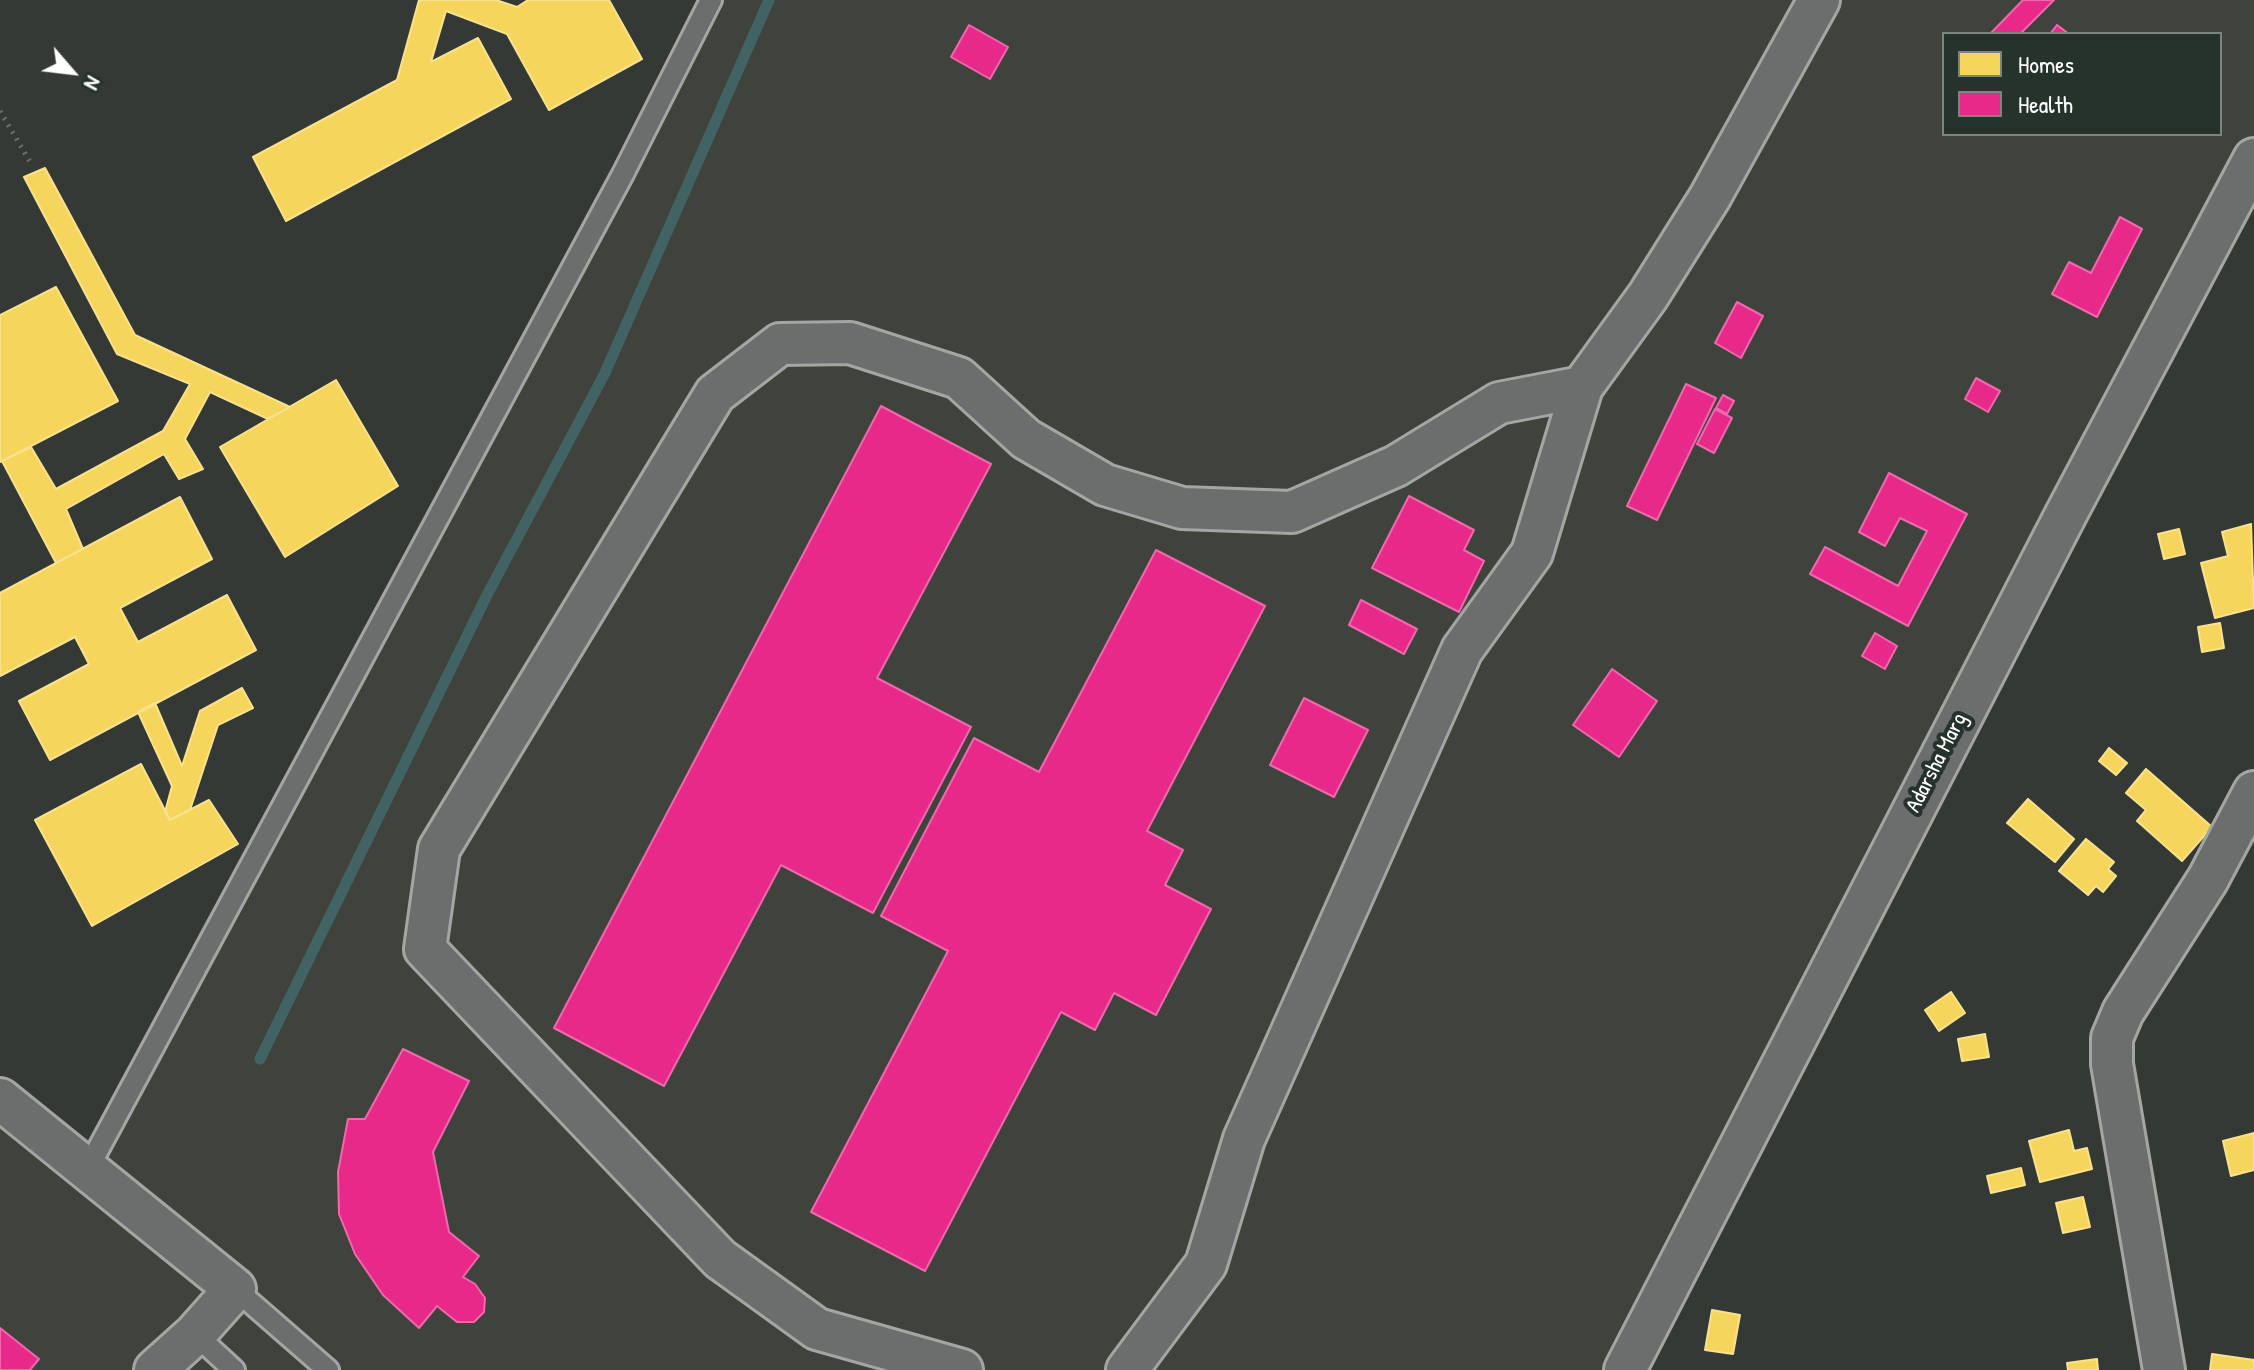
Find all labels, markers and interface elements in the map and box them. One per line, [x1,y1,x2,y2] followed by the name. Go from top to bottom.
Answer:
[32,32,112,112] north arrow
[1942,32,2222,136] legend
[2018,48,2074,80] text: Homes
[77,71,109,95] text: N
[2018,88,2073,120] text: Health
[1901,709,1973,817] street label: Adarsha Marg

